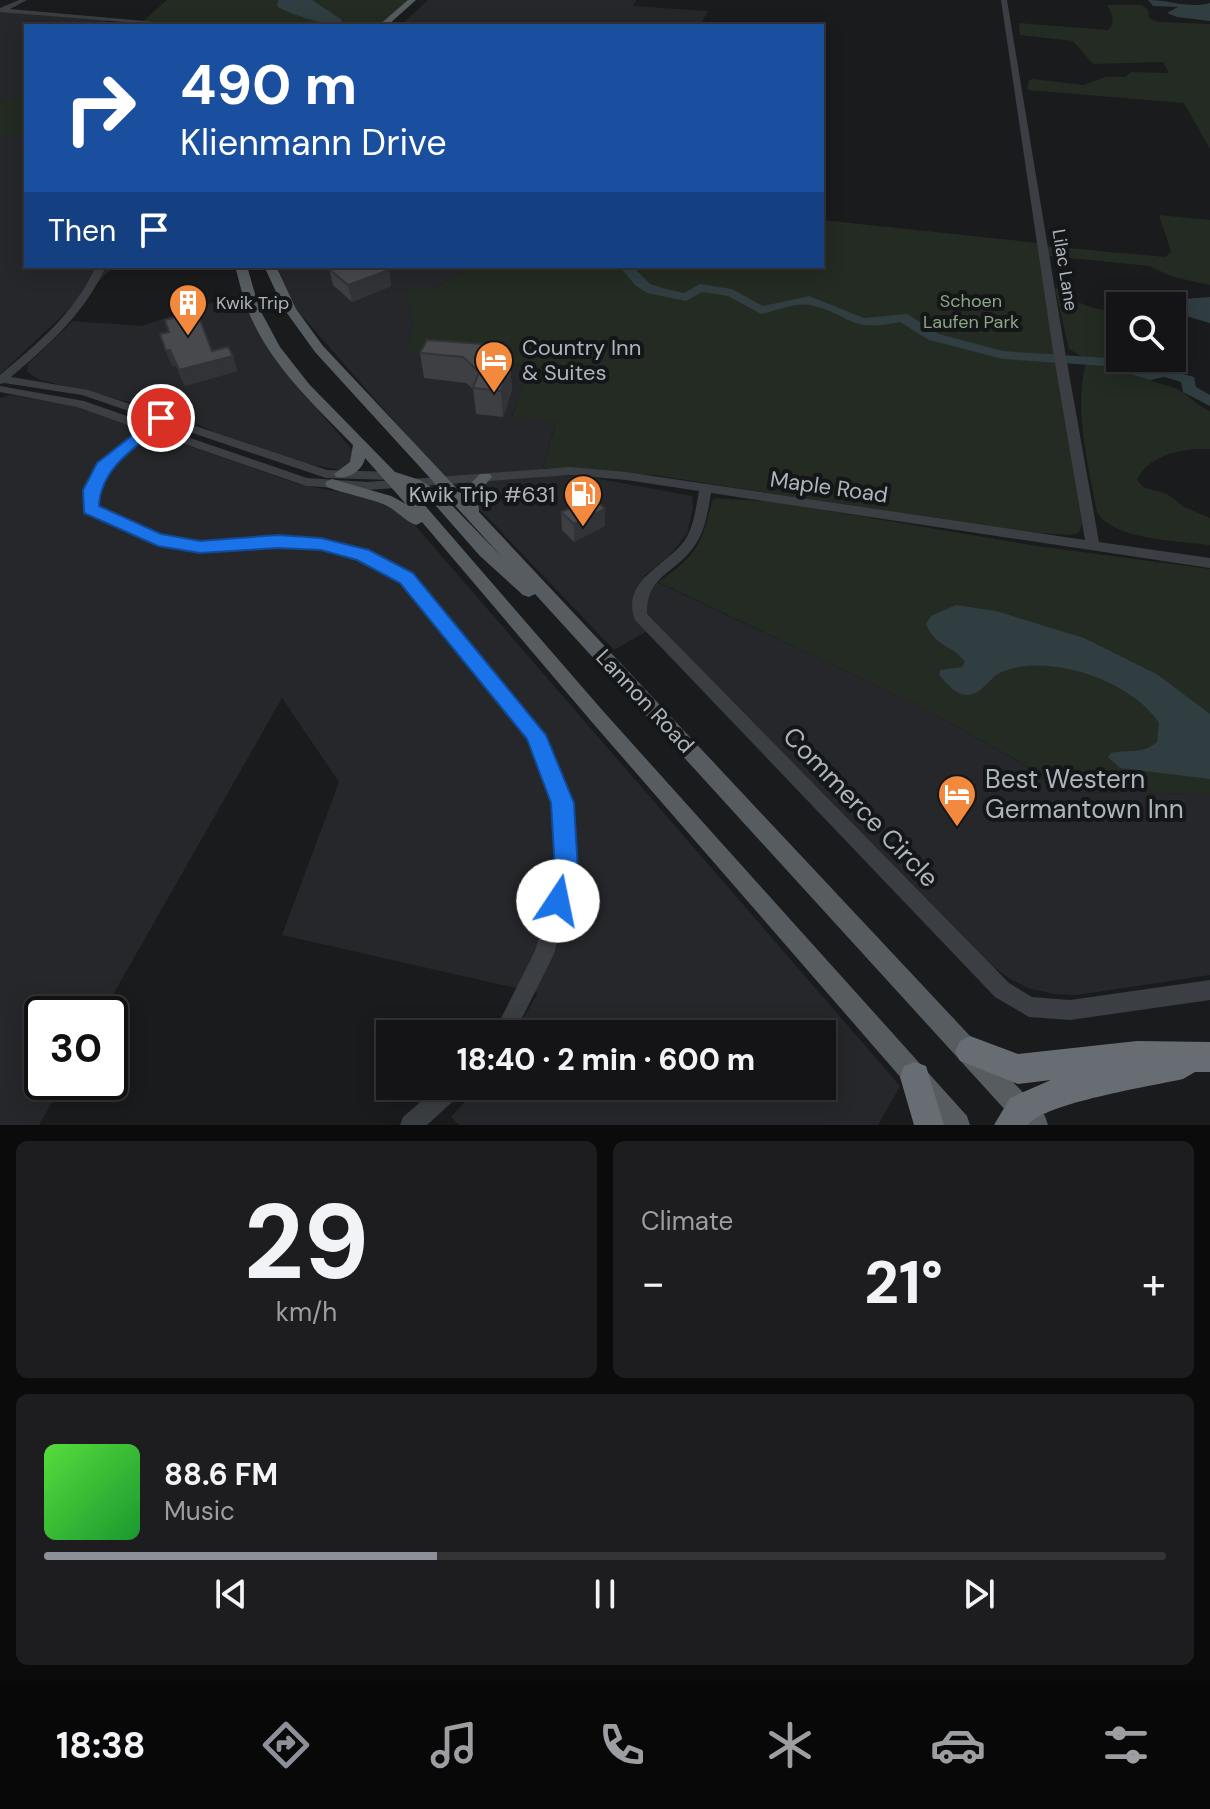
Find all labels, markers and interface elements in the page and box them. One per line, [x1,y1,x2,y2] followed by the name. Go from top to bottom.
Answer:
[180,48,357,121] text: 490 m
[48,56,152,160] icon: right
[180,119,447,166] text: Klienmann Drive
[132,208,176,252] icon: arrive
[48,211,116,250] text: Then
[1047,227,1083,313] street label: Lilac Lane
[167,282,209,337] building icon: Kwik Trip
[923,289,1019,334] park label: Schoen Laufen Park
[216,291,289,315] place label: Kwik Trip
[1106,292,1186,372] map controls
[1106,292,1186,372] button: search
[522,333,641,387] place label: Country Inn & Suites
[473,339,515,394] hotel icon: Country Inn & Suites
[127,384,195,452] pin
[139,396,183,440] icon: arrive
[768,464,890,510] street label: Maple Road
[562,473,604,528] fuel station icon: Kwik Trip #631
[409,480,555,509] place label: Kwik Trip #631
[590,643,700,759] street label: Lannon Road
[776,720,946,894] street label: Commerce Circle
[985,762,1184,826] place label: Best Western Germantown Inn
[936,773,978,828] hotel icon: Best Western Germantown Inn
[516,859,600,943] position arrow
[24,996,128,1100] speed limit sign: 30
[457,1040,755,1079] text: 18:40 · 2 min · 600 m
[244,1175,369,1310] text: 29
[641,1204,733,1238] text: Climate
[864,1243,943,1322] text: 21°
[641,1254,665,1312] text: −
[1142,1254,1166,1312] text: +
[276,1295,337,1329] text: km/h
[164,1455,278,1494] text: 88.6 FM
[164,1494,235,1528] text: Music
[209,1572,253,1616] icon: previous
[583,1572,627,1616] icon: pause
[957,1572,1001,1616] icon: next
[258,1717,314,1773] icon: directions
[426,1717,482,1773] icon: music
[594,1717,650,1773] icon: phone
[762,1717,818,1773] icon: climate
[930,1717,986,1773] icon: car
[1098,1717,1154,1773] icon: filters
[56,1722,146,1769] text: 18:38

